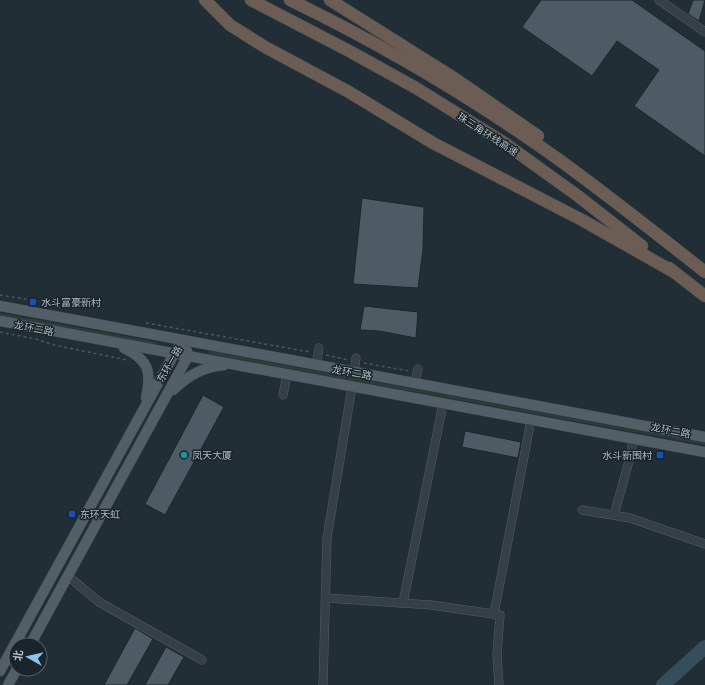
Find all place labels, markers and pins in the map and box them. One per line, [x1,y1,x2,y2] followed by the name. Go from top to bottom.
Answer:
[41,296,101,308] place label: 水斗富豪新村
[28,297,38,307] marker: 水斗富豪新村
[192,449,232,461] place label: 凤天大厦
[602,449,652,461] place label: 水斗新围村
[179,450,189,460] marker: 凤天大厦
[655,450,665,460] marker: 水斗新围村
[80,508,120,520] place label: 东环天虹
[67,509,77,519] marker: 东环天虹

